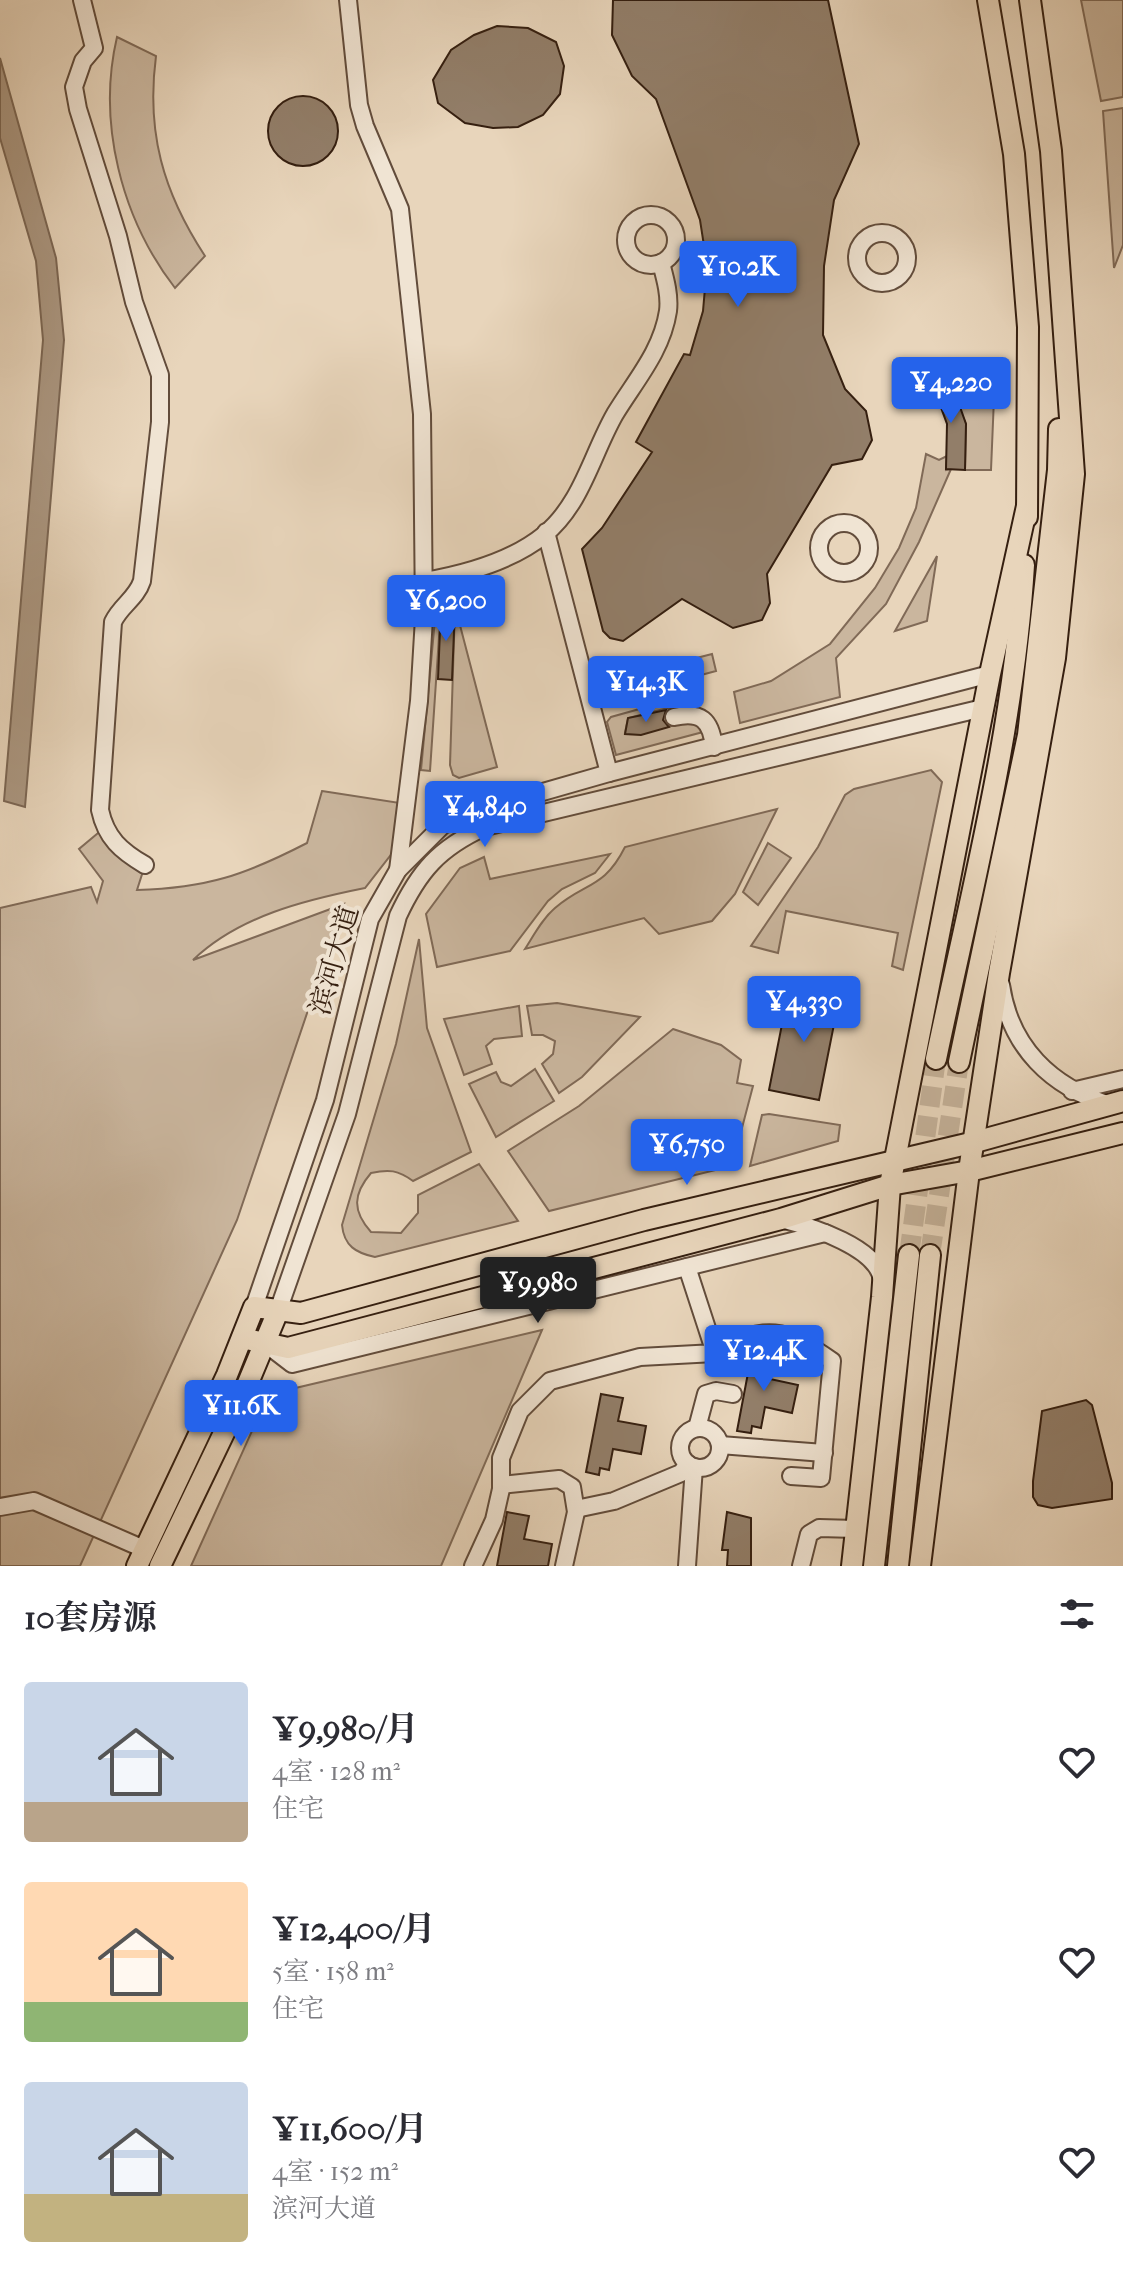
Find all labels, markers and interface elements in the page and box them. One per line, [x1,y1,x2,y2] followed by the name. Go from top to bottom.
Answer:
[673,241,803,309] pin: ¥10.2K
[698,251,778,282] text: ¥10.2K
[886,357,1016,425] pin: ¥4,220
[910,367,992,398] text: ¥4,220
[381,575,511,643] pin: ¥6,200
[405,585,487,616] text: ¥6,200
[581,656,711,724] pin: ¥14.3K
[606,666,686,697] text: ¥14.3K
[420,781,550,849] pin: ¥4,840
[443,791,527,822] text: ¥4,840
[303,902,365,1018] street label: 滨河大道
[739,976,869,1044] pin: ¥4,330
[765,986,843,1017] text: ¥4,330
[622,1119,752,1187] pin: ¥6,750
[649,1129,725,1160] text: ¥6,750
[473,1257,603,1325] pin: ¥9,980
[498,1267,578,1298] text: ¥9,980
[699,1325,829,1393] pin: ¥12.4K
[723,1335,805,1366] text: ¥12.4K
[176,1380,306,1448] pin: ¥11.6K
[203,1390,279,1421] text: ¥11.6K
[1055,1592,1099,1636] icon: filters
[24,1598,157,1638] text: 10套房源
[272,1709,419,1749] text: ¥9,980/月
[88,1714,184,1810] icon: home
[1055,1740,1099,1784] icon: heart
[272,1756,400,1787] text: 4室 · 128 m²
[272,1793,324,1824] text: 住宅
[272,1909,436,1949] text: ¥12,400/月
[88,1914,184,2010] icon: home
[1055,1940,1099,1984] icon: heart
[272,1956,394,1987] text: 5室 · 158 m²
[272,1993,324,2024] text: 住宅
[272,2109,428,2149] text: ¥11,600/月
[88,2114,184,2210] icon: home
[1055,2140,1099,2184] icon: heart
[272,2156,398,2187] text: 4室 · 152 m²
[272,2193,376,2224] text: 滨河大道

